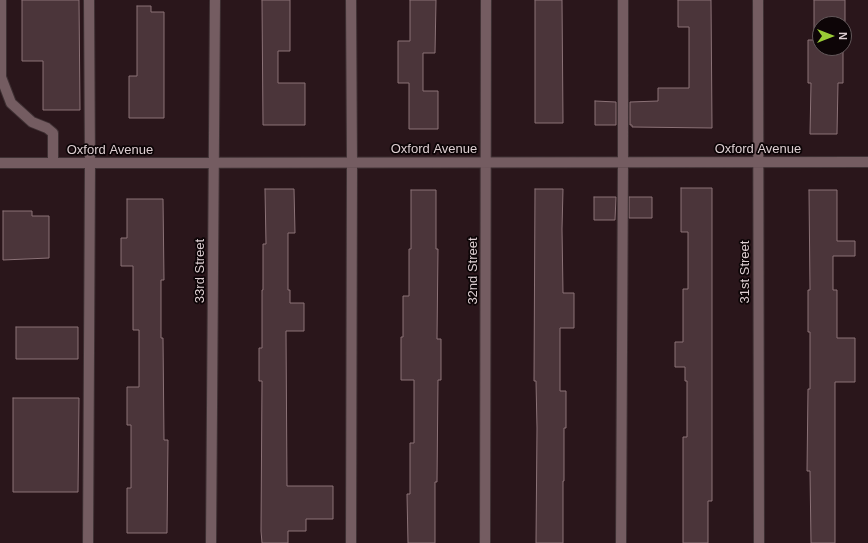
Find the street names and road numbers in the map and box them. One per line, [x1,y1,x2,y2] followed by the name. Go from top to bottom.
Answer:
[391,141,477,157] street label: Oxford Avenue
[715,141,801,157] street label: Oxford Avenue
[67,142,153,158] street label: Oxford Avenue
[465,237,481,305] street label: 32nd Street
[192,239,208,303] street label: 33rd Street
[737,241,753,303] street label: 31st Street

